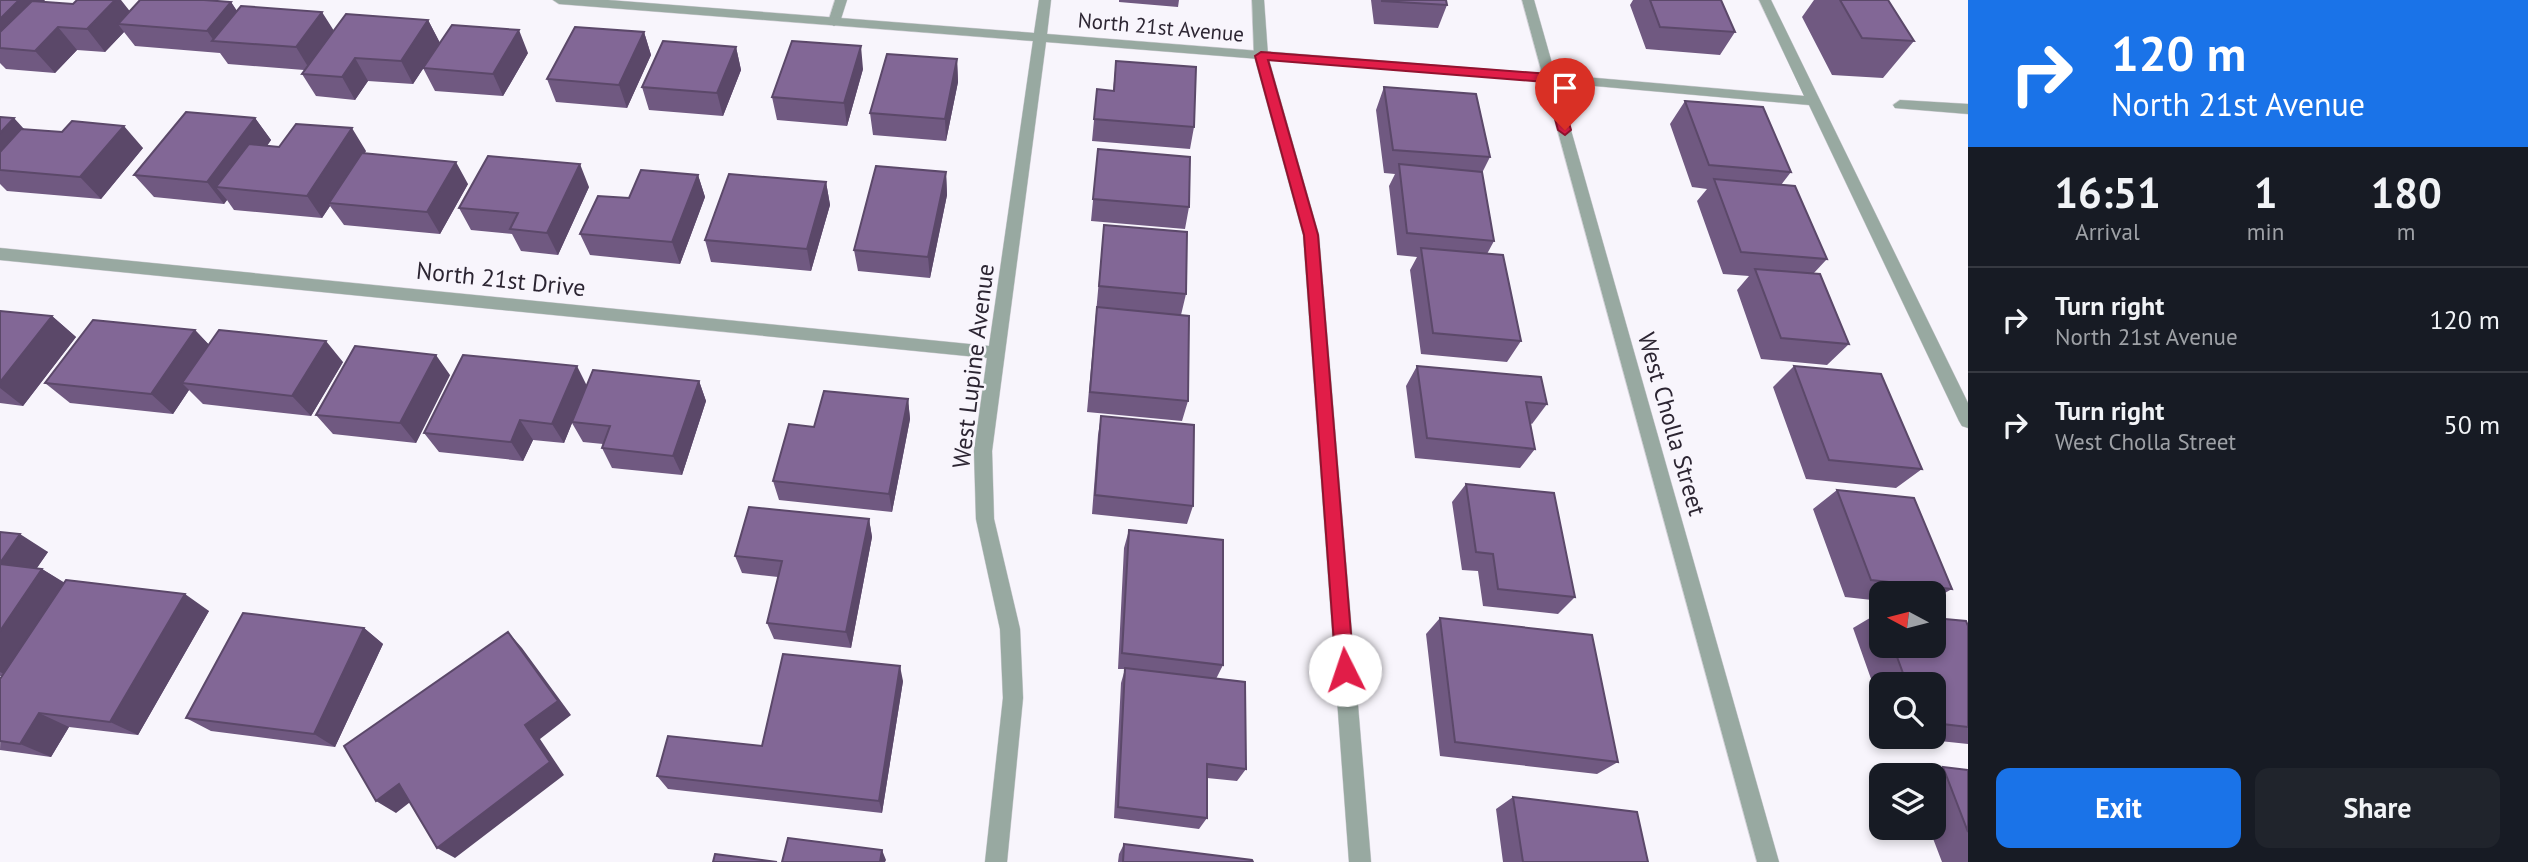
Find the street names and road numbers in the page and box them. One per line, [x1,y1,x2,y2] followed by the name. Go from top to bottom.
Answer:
[1077,6,1245,48] street label: North 21st Avenue
[415,255,587,303] street label: North 21st Drive
[945,262,1001,470] street label: West Lupine Avenue
[1631,329,1713,519] street label: West Cholla Street

